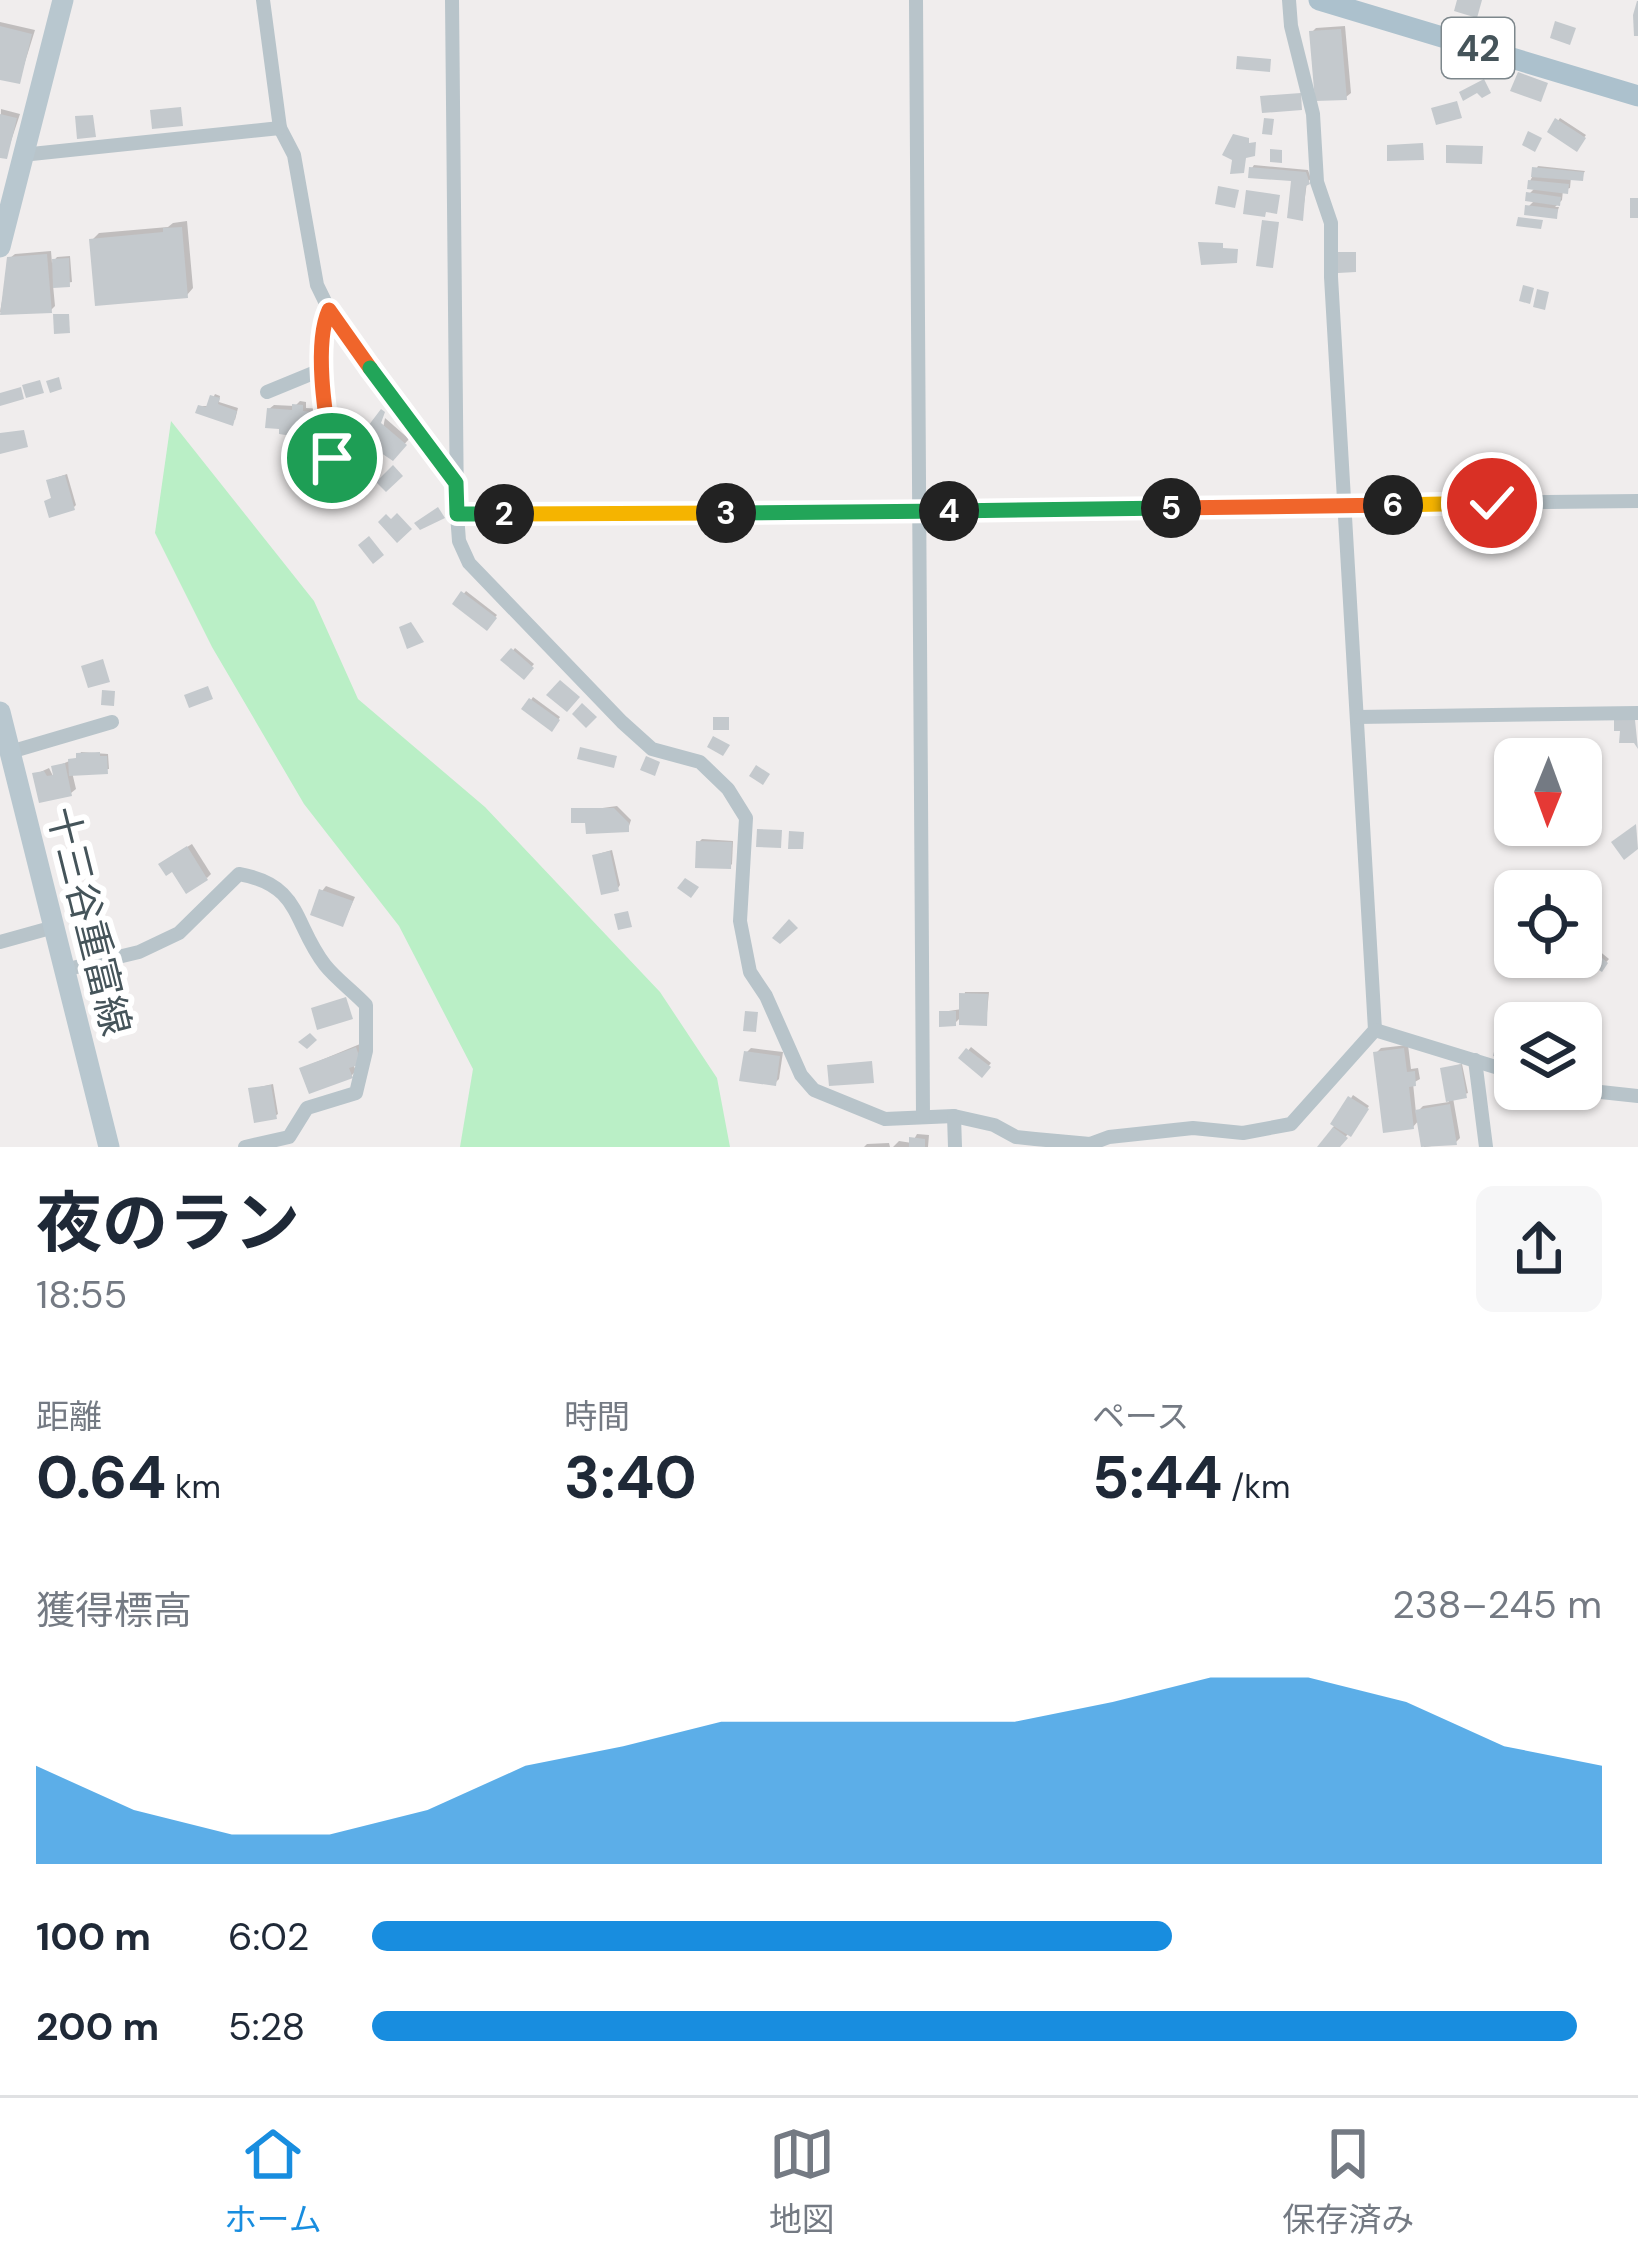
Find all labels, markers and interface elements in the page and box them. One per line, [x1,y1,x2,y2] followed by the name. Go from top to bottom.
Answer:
[1442,18,1514,78] road number: 42
[281,407,383,509] pin
[299,425,365,491] icon: arrive
[1441,452,1543,554] pin
[1459,470,1525,536] icon: check
[1363,475,1423,535] pin: 6
[1141,478,1201,538] pin: 5
[919,481,979,541] pin: 4
[696,483,756,543] pin: 3
[1383,483,1403,526] text: 6
[474,484,534,544] pin: 2
[1161,486,1181,529] text: 5
[938,489,960,532] text: 4
[716,491,736,534] text: 3
[494,492,514,535] text: 2
[1494,738,1602,846] north arrow
[1494,738,1602,1110] map controls
[36,801,142,1041] street label: 十三谷重富線
[1494,870,1602,978] button: locate
[1494,1002,1602,1110] button: layers
[36,1181,300,1266] text: 夜のラン
[1476,1186,1602,1312] button: share
[36,1269,127,1320] text: 18:55
[36,1395,102,1438] text: 距離
[564,1395,630,1438] text: 時間
[1092,1395,1189,1438] text: ペース
[36,1438,166,1517] text: 0.64
[564,1438,697,1517] text: 3:40
[1092,1438,1223,1517] text: 5:44
[166,1465,221,1508] text: km
[1223,1465,1290,1508] text: /km
[1392,1579,1602,1630] text: 238–245 m
[36,1585,192,1636] text: 獲得標高
[36,1911,151,1962] text: 100 m
[228,1911,309,1962] text: 6:02
[36,2001,159,2052] text: 200 m
[228,2001,305,2052] text: 5:28
[224,2121,322,2241] tab: ホーム
[769,2121,835,2241] tab: 地図
[1282,2121,1414,2241] tab: 保存済み

